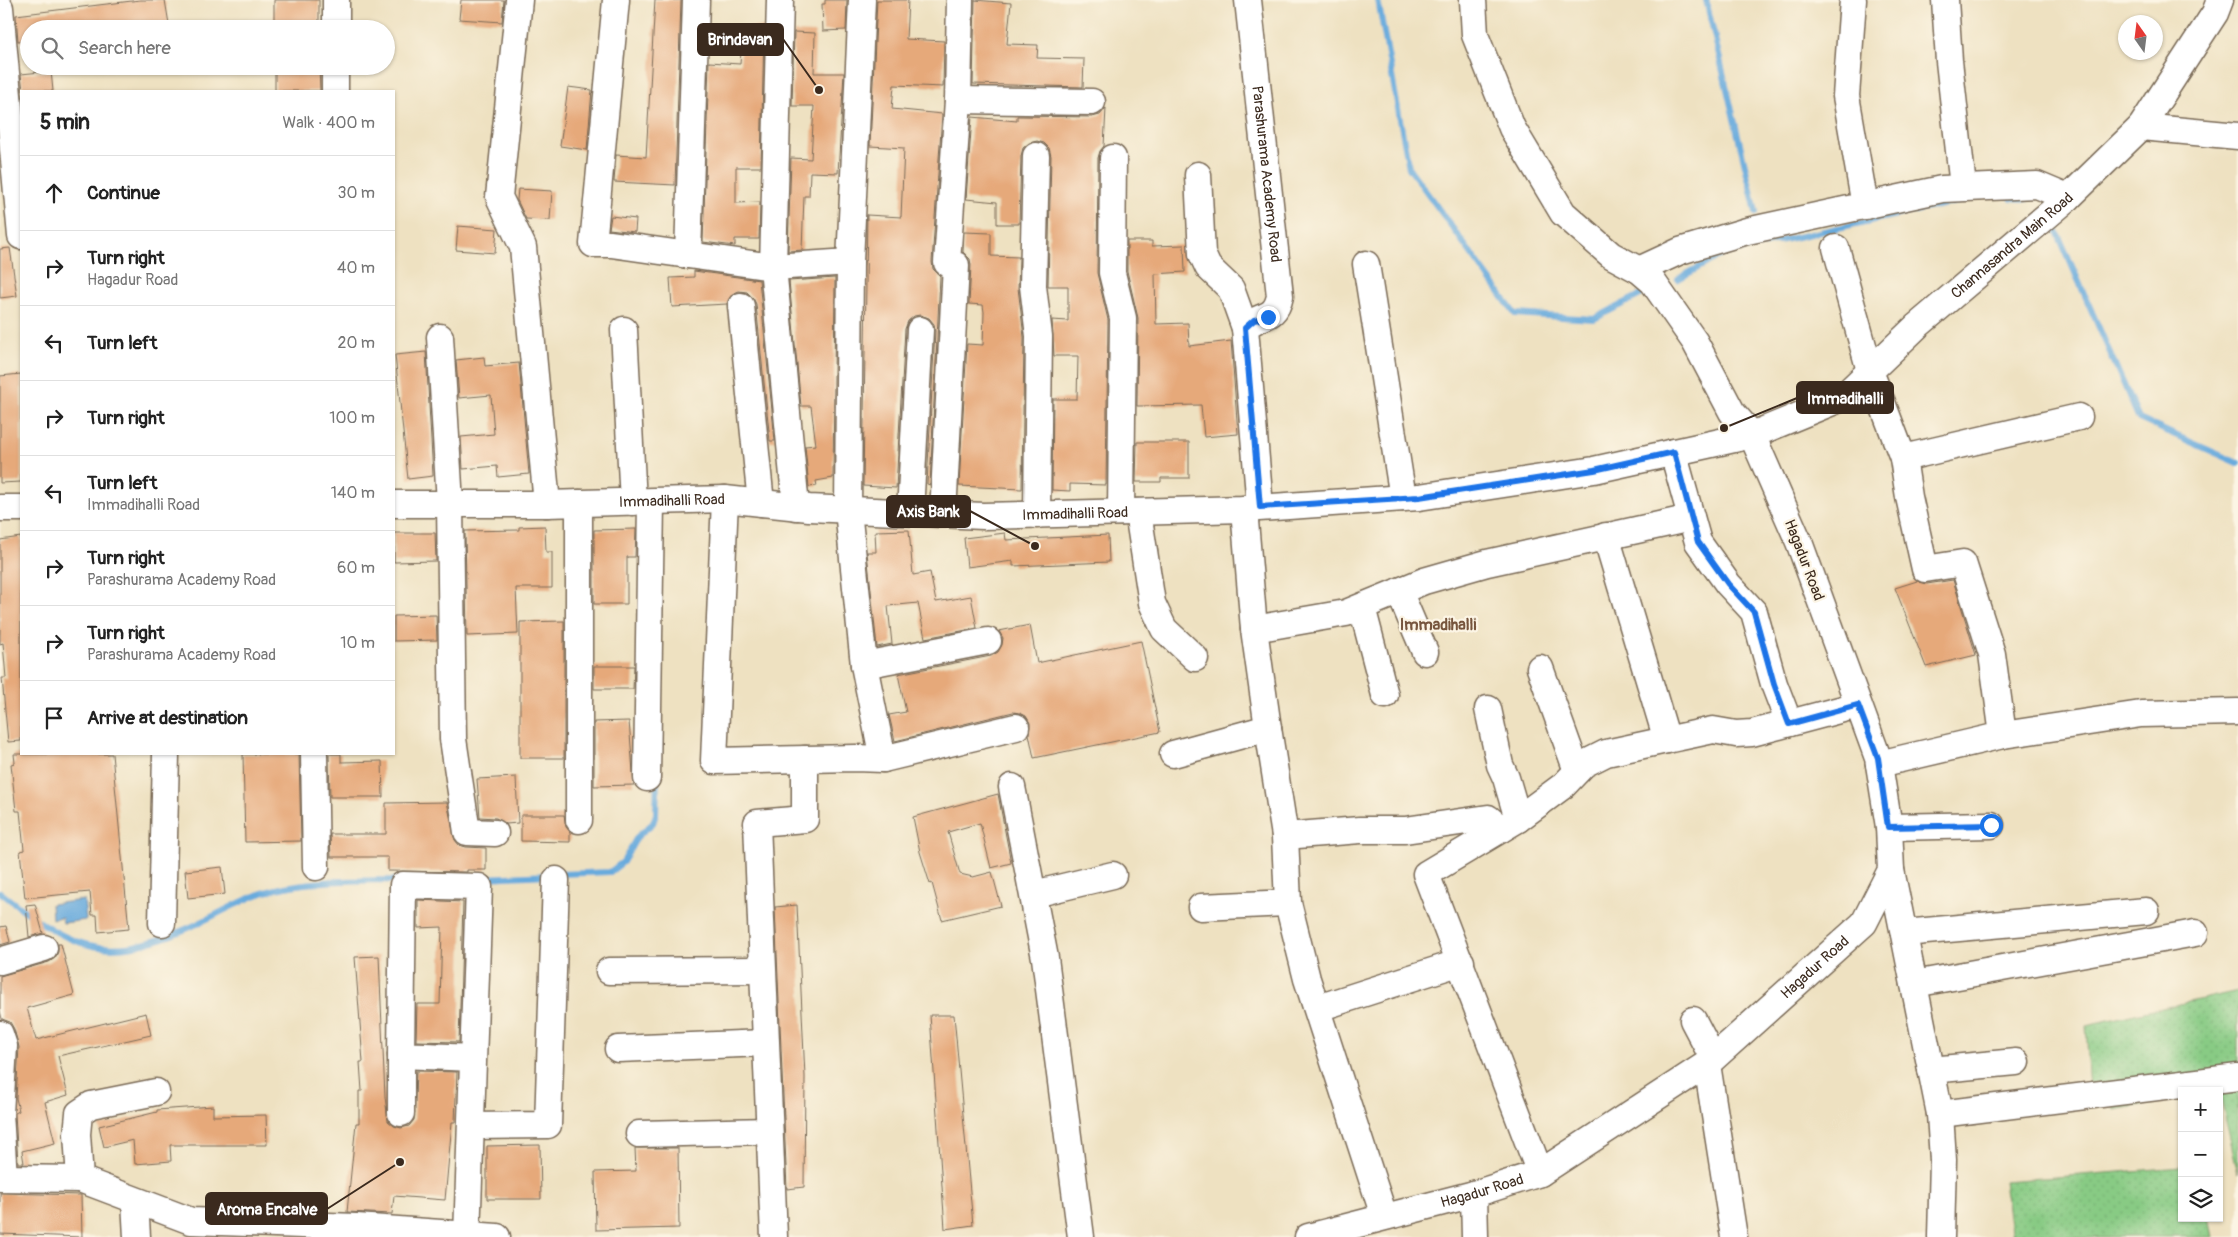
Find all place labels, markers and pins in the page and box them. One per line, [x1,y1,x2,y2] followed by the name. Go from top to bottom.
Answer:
[698,24,783,55] callout: Brindavan
[1797,382,1893,413] callout: Immadihalli
[887,496,970,527] callout: Axis Bank
[206,1193,327,1224] callout: Aroma Encalve

